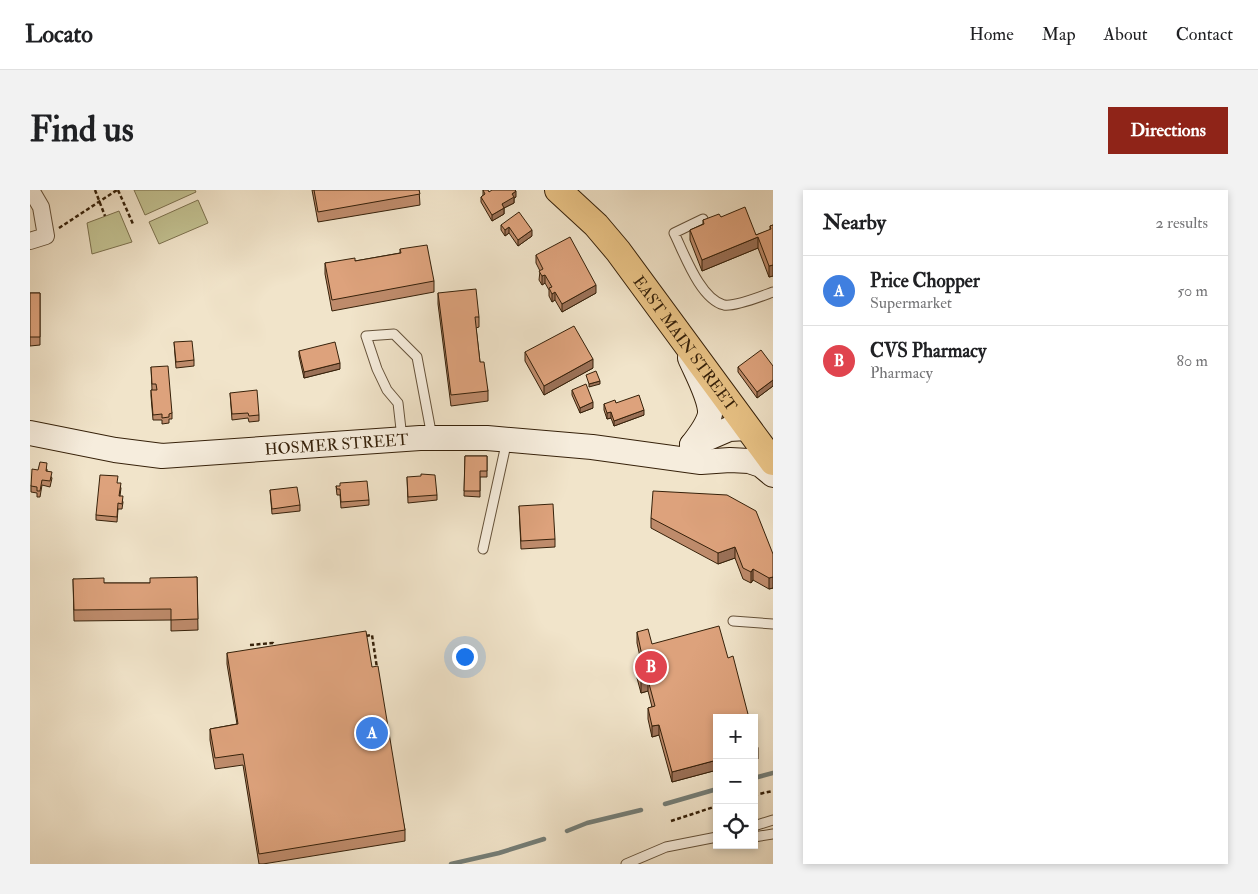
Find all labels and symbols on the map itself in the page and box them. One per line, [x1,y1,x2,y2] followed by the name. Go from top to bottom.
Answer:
[629,272,741,415] street label: EAST MAIN STREET
[264,430,409,460] street label: HOSMER STREET
[452,644,478,670] your location
[635,648,667,686] pin: B
[356,714,388,752] pin: A

